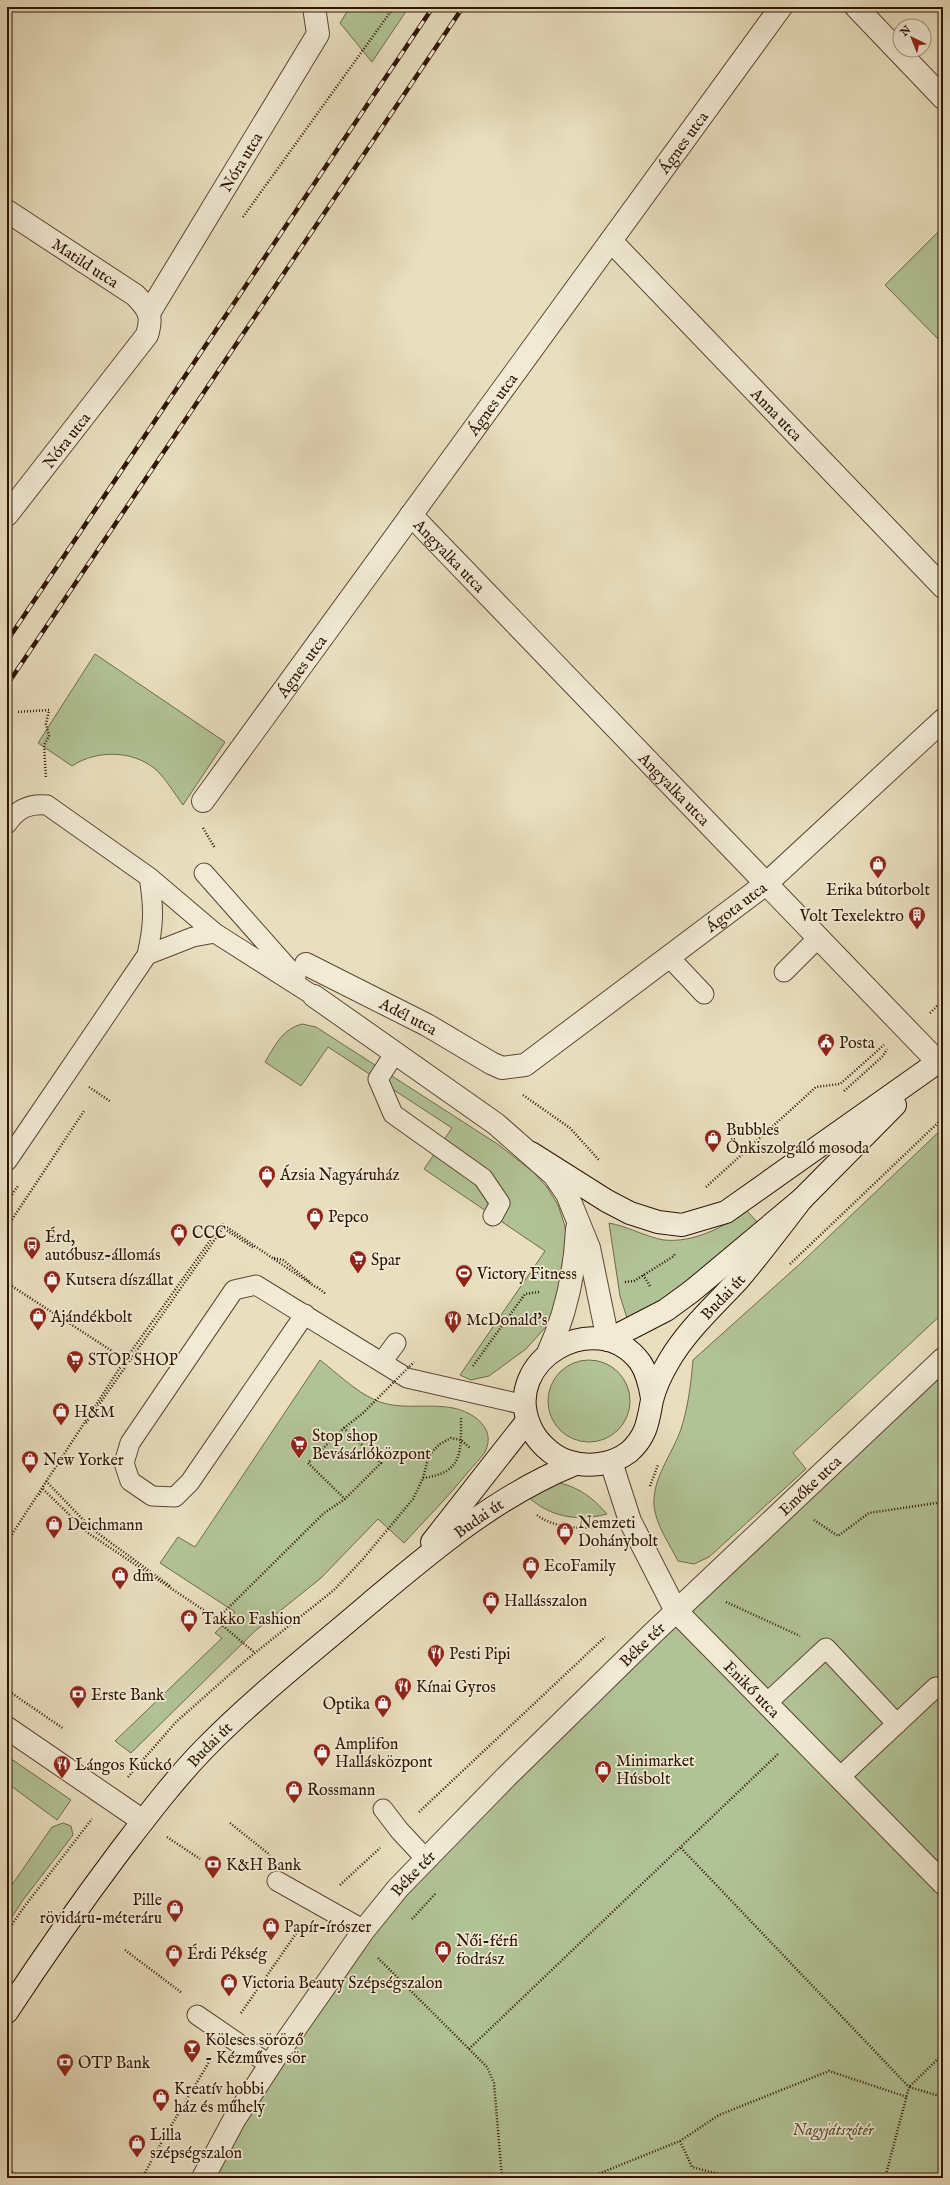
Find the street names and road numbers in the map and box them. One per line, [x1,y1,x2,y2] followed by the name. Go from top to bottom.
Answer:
[653,108,714,179] street label: Ágnes utca
[217,129,268,196] street label: Nóra utca
[47,235,122,293] street label: Matild utca
[462,370,523,441] street label: Ágnes utca
[745,384,806,446] street label: Anna utca
[39,409,96,473] street label: Nóra utca
[408,515,488,598] street label: Angyalka utca
[271,632,332,703] street label: Ágnes utca
[633,748,713,831] street label: Angyalka utca
[700,878,772,938] street label: Ágota utca
[375,994,440,1041] street label: Adél utca
[697,1271,751,1325] street label: Budai út
[775,1452,846,1521] street label: Emőke utca
[451,1495,508,1544] street label: Budai út
[616,1619,670,1672] street label: Béke tér
[719,1657,783,1723] street label: Enikő utca
[184,1718,238,1772] street label: Budai út
[387,1847,441,1901] street label: Béke tér

